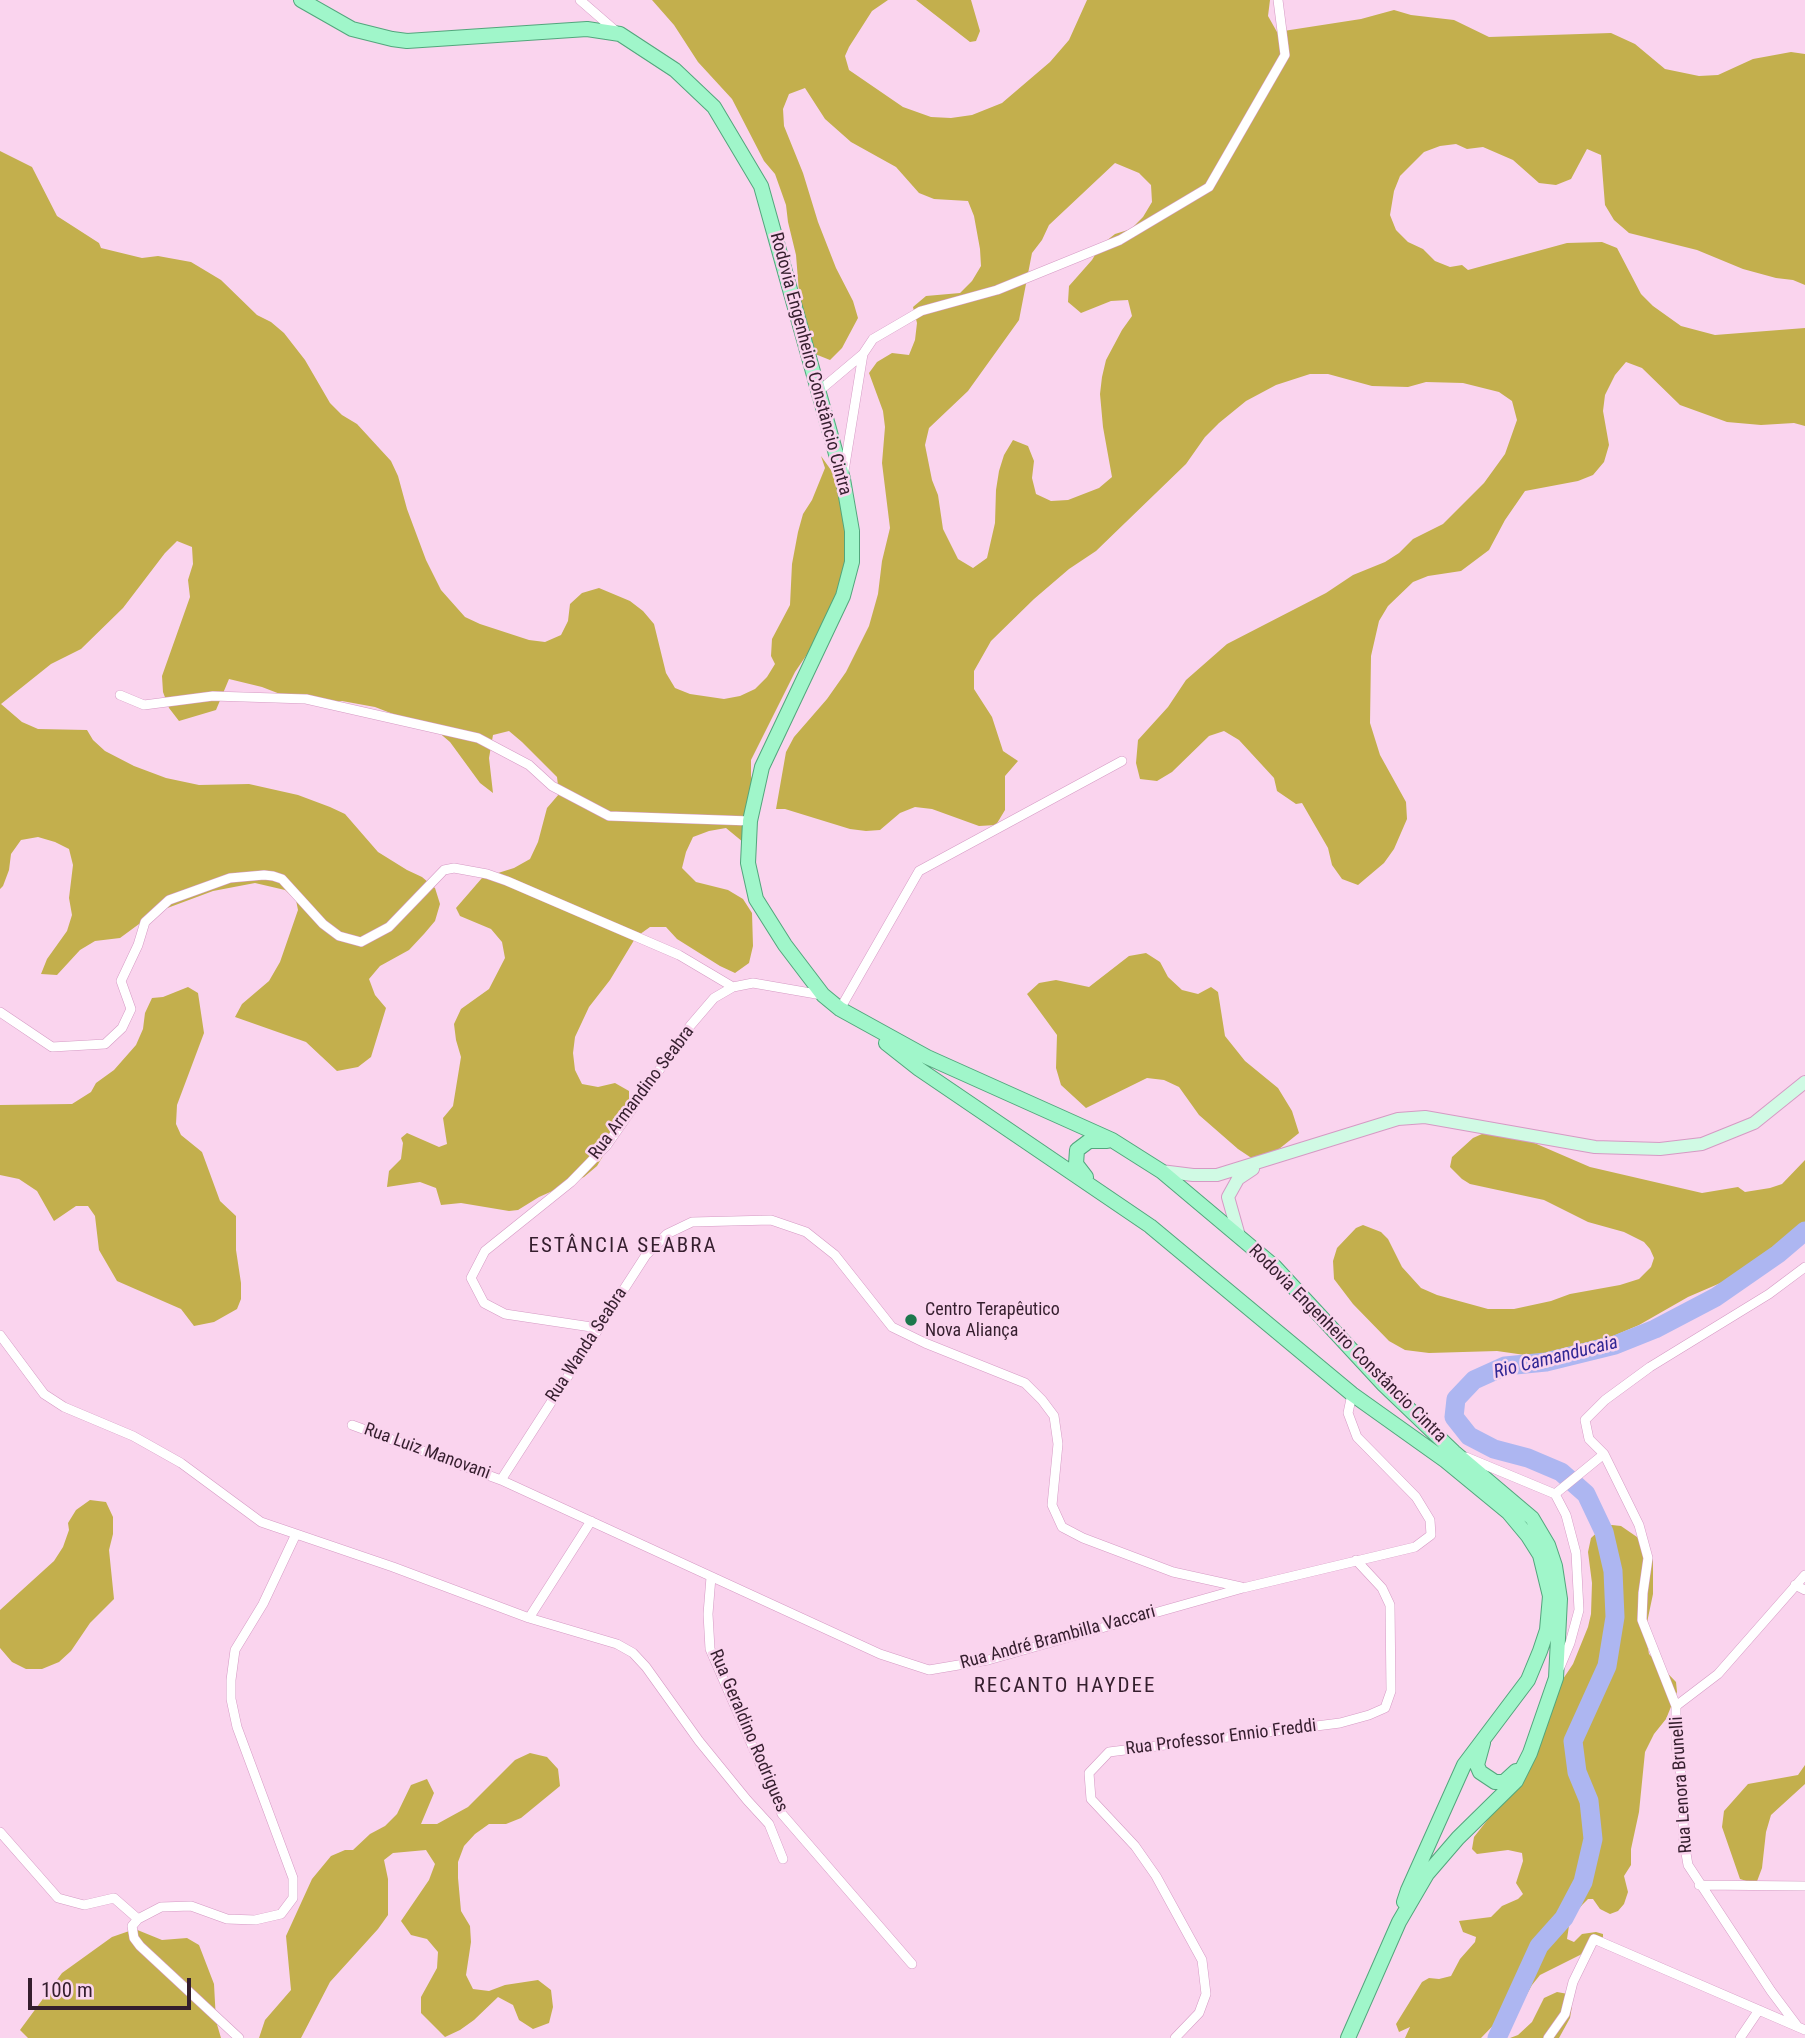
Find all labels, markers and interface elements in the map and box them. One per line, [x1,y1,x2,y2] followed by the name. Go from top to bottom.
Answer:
[764,230,856,498] street label: Rodovia Engenheiro Constâncio Cintra
[585,1022,699,1164] street label: Rua Armandino Seabra
[530,1234,716,1260] district label: ESTÂNCIA SEABRA
[1244,1241,1450,1447] street label: Rodovia Engenheiro Constâncio Cintra
[542,1284,632,1406] street label: Rua Wanda Seabra
[925,1299,1060,1342] place label: Centro Terapêutico Nova Aliança
[903,1312,919,1328] marker: Centro Terapêutico Nova Aliança
[1492,1332,1620,1384] water label: Rio Camanducaia
[361,1419,493,1485] street label: Rua Luiz Manovani
[958,1602,1158,1674] street label: Rua André Brambilla Vaccari
[704,1647,792,1815] street label: Rua Geraldino Rodrigues
[975,1674,1155,1700] district label: RECANTO HAYDEE
[1124,1716,1318,1760] street label: Rua Professor Ennio Freddi
[1666,1716,1698,1854] street label: Rua Lenora Brunelli
[32,1965,194,2009] scale bar
[41,1978,93,2002] text: 100 m

